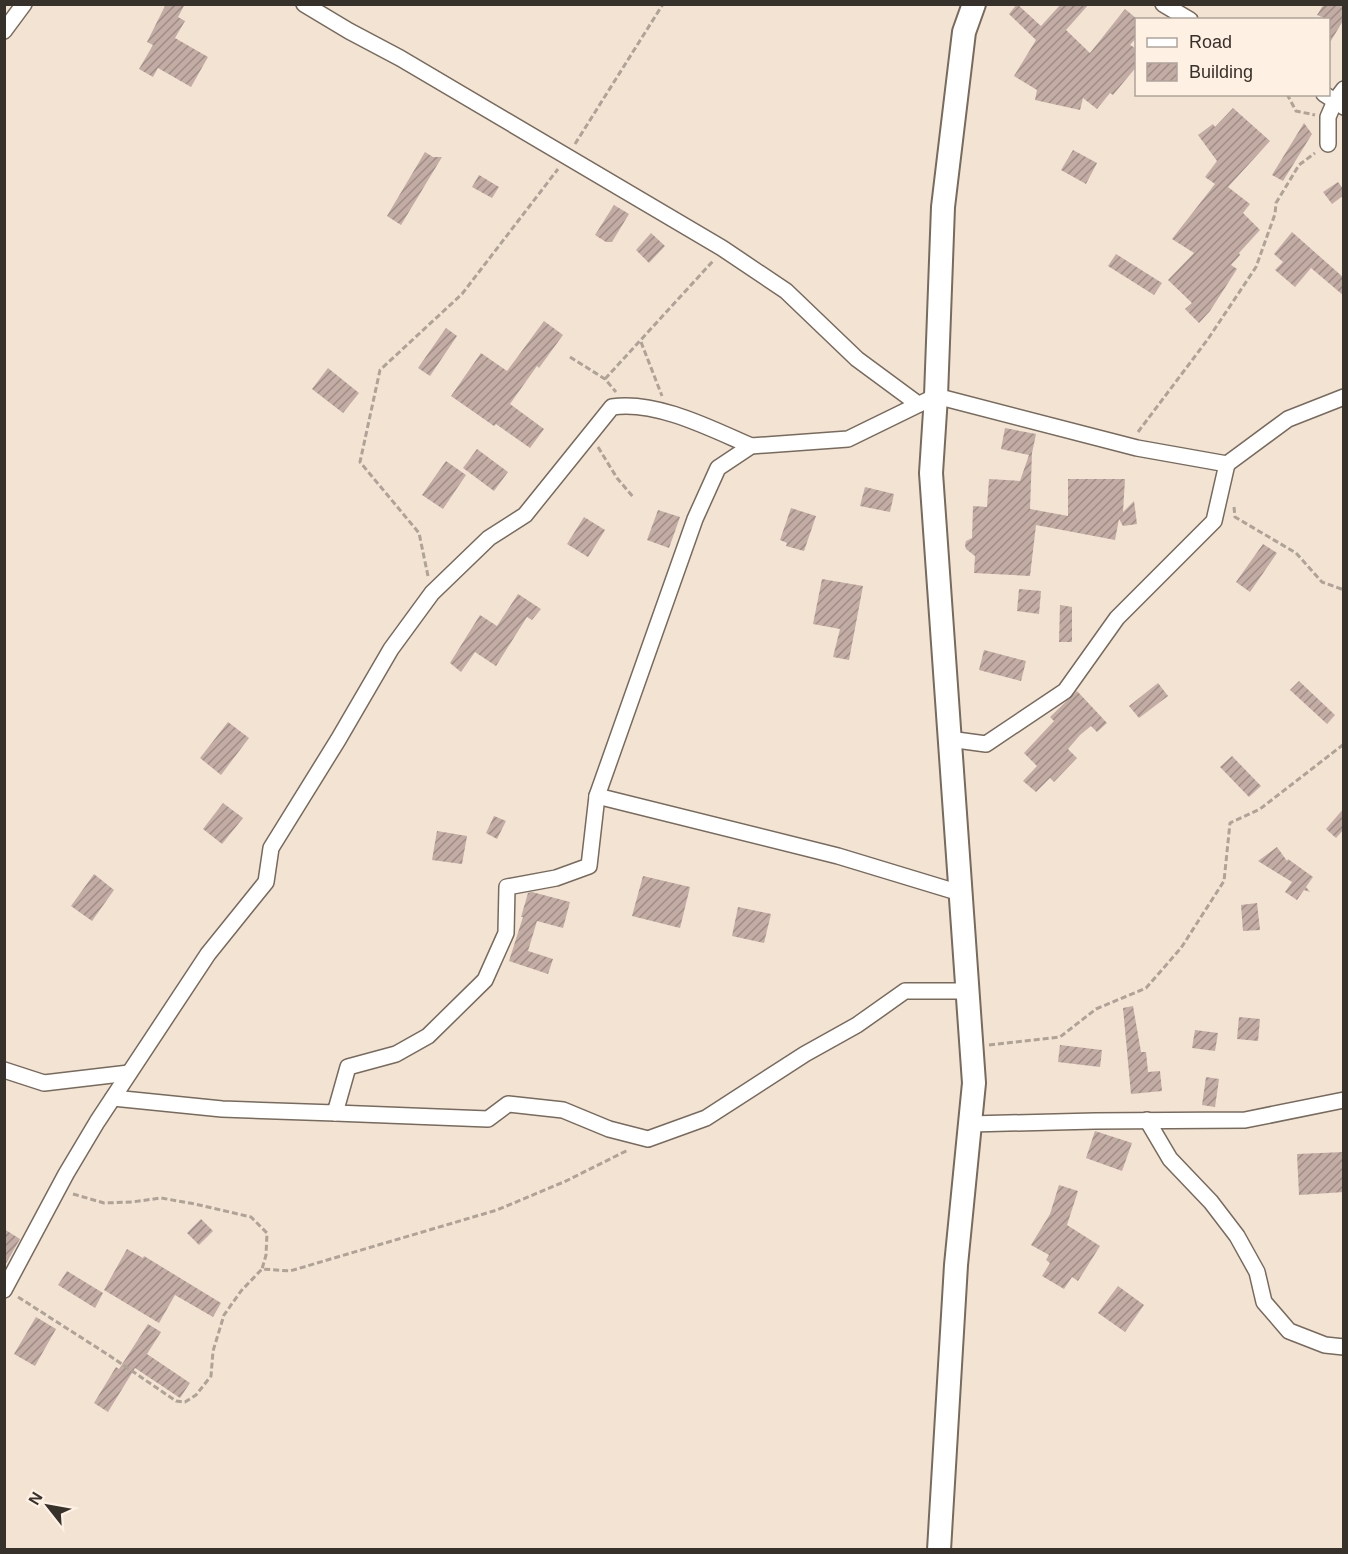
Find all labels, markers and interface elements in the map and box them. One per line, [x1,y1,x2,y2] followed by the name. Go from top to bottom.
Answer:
[1135,18,1330,96] legend
[1189,32,1232,52] text: Road
[1189,62,1253,82] text: Building
[18,1476,78,1536] north arrow
[25,1489,46,1508] text: N

